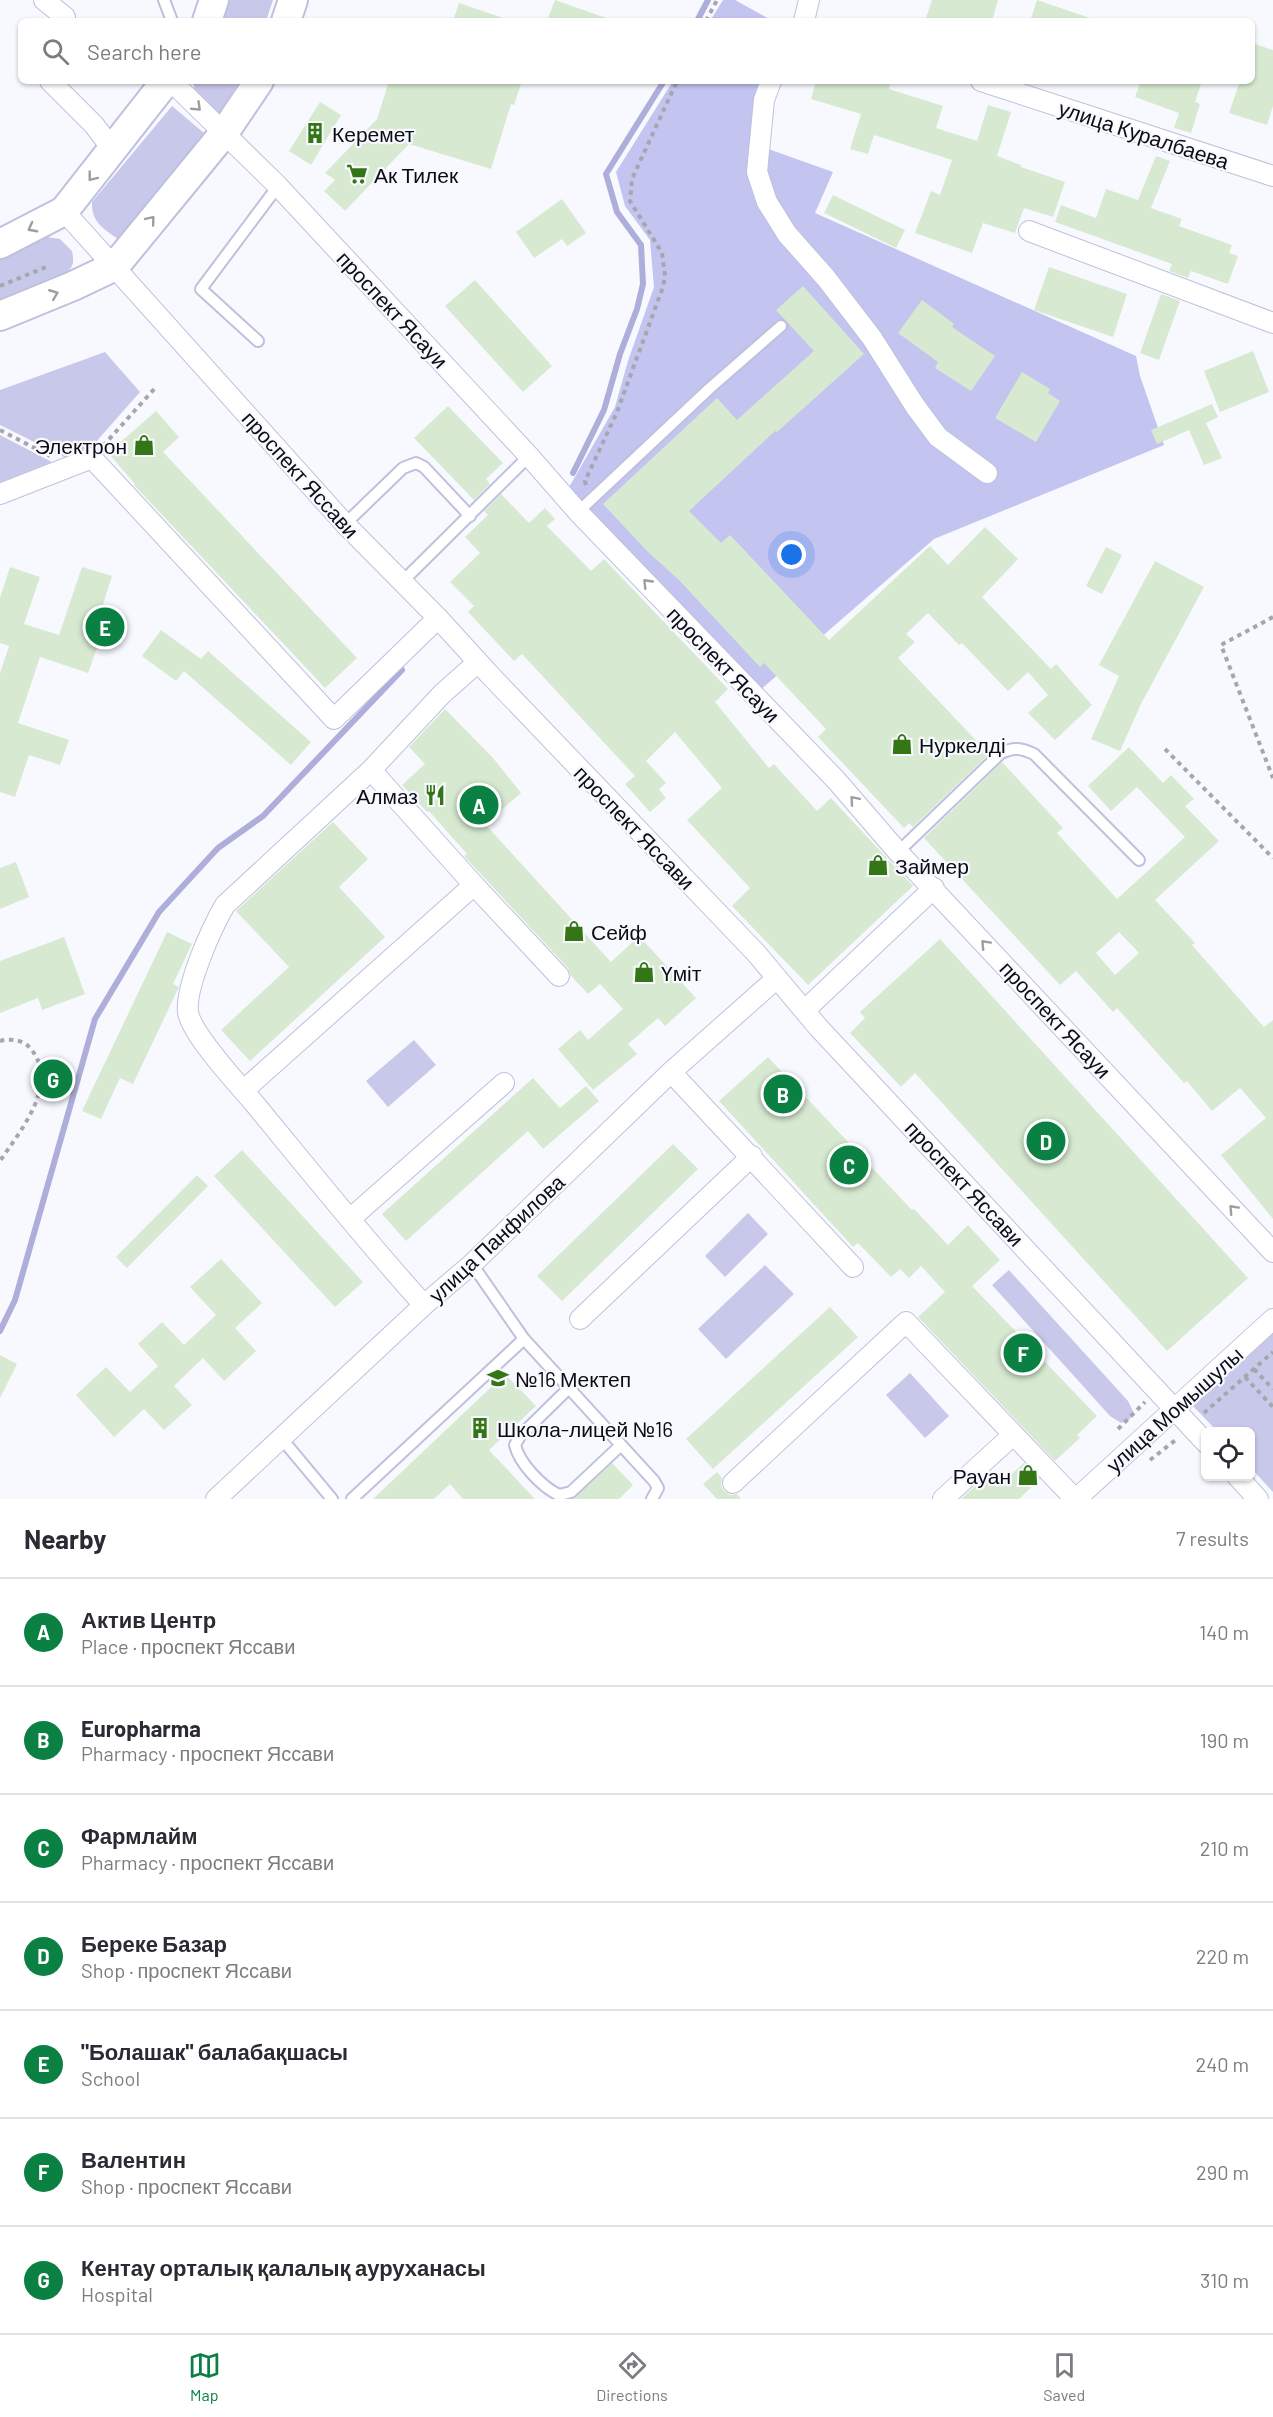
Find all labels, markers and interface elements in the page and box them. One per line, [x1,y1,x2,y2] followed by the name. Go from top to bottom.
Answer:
[18,18,1255,84] search box
[39,35,72,68] icon: search
[87,38,201,64] text: Search here
[1056,95,1233,173] street label: улица Куралбаева
[191,100,201,111] one-way arrow
[303,121,327,145] building icon: Керемет
[332,121,415,146] place label: Керемет
[345,162,369,186] supermarket icon: Ак Тилек
[374,162,459,187] place label: Ак Тилек
[88,171,99,182] one-way arrow
[144,216,155,227] one-way arrow
[28,221,39,232] one-way arrow
[332,245,454,373] street label: проспект Ясауи
[48,289,59,301] one-way arrow
[237,405,365,543] street label: проспект Яссави
[35,433,127,458] place label: Электрон
[132,433,156,457] shop icon: Электрон
[777,540,806,569] your location
[643,580,654,591] one-way arrow
[663,601,785,727] street label: проспект Ясауи
[86,604,124,650] pin: E
[890,732,914,756] shop icon: Нуркелді
[919,732,1006,757] place label: Нуркелді
[570,760,700,894] street label: проспект Яссави
[460,782,498,828] pin: A
[356,783,418,808] place label: Алмаз
[423,783,447,807] restaurant icon: Алмаз
[850,796,861,807] one-way arrow
[866,853,890,877] shop icon: Займер
[895,853,969,878] place label: Займер
[562,919,586,943] shop icon: Сейф
[591,919,647,944] place label: Сейф
[982,940,993,951] one-way arrow
[995,955,1117,1083] street label: проспект Ясауи
[632,960,656,984] shop icon: Үміт
[661,960,702,985] place label: Үміт
[34,1056,72,1102] pin: G
[764,1072,802,1116] pin: B
[901,1115,1029,1251] street label: проспект Яссави
[1026,1118,1066,1164] pin: D
[830,1142,868,1188] pin: C
[423,1169,569,1307] street label: улица Панфилова
[1229,1206,1240,1216] one-way arrow
[1004,1330,1042,1376] pin: F
[1101,1341,1247,1477] street label: улица Момышулы
[486,1366,510,1390] school or university icon: №16 Мектеп
[515,1366,631,1391] place label: №16 Мектеп
[468,1416,492,1440] building icon: Школа-лицей №16
[497,1416,673,1441] place label: Школа-лицей №16
[1201,1427,1255,1481] map controls
[1201,1427,1255,1481] button: locate
[953,1463,1011,1488] place label: Рауан
[1016,1463,1040,1487] shop icon: Рауан
[24,1523,106,1554] text: Nearby
[1176,1526,1249,1550] text: 7 results
[81,1606,216,1632] text: Актив Центр
[37,1620,50,1644] text: A
[1199,1620,1249,1644] text: 140 m
[81,1634,295,1658] text: Place · проспект Яссави
[81,1715,201,1741] text: Europharma
[37,1728,50,1752] text: B
[1200,1728,1249,1752] text: 190 m
[81,1741,334,1765] text: Pharmacy · проспект Яссави
[81,1822,197,1848] text: Фармлайм
[37,1836,50,1860] text: C
[1200,1836,1249,1860] text: 210 m
[81,1850,334,1874] text: Pharmacy · проспект Яссави
[81,1930,227,1956] text: Береке Базар
[37,1944,50,1968] text: D
[1196,1944,1249,1968] text: 220 m
[81,1958,292,1982] text: Shop · проспект Яссави
[81,2038,348,2064] text: "Болашак" балабақшасы
[38,2052,49,2076] text: E
[1195,2052,1249,2076] text: 240 m
[81,2066,140,2090] text: School
[81,2146,186,2172] text: Валентин
[38,2160,49,2184] text: F
[1196,2160,1249,2184] text: 290 m
[81,2174,292,2198] text: Shop · проспект Яссави
[81,2254,486,2280] text: Кентау орталық қалалық ауруханасы
[37,2268,50,2292] text: G
[1200,2268,1249,2292] text: 310 m
[81,2282,153,2306] text: Hospital
[188,2349,221,2404] tab: Map
[596,2349,668,2404] tab: Directions
[1043,2349,1085,2404] tab: Saved

